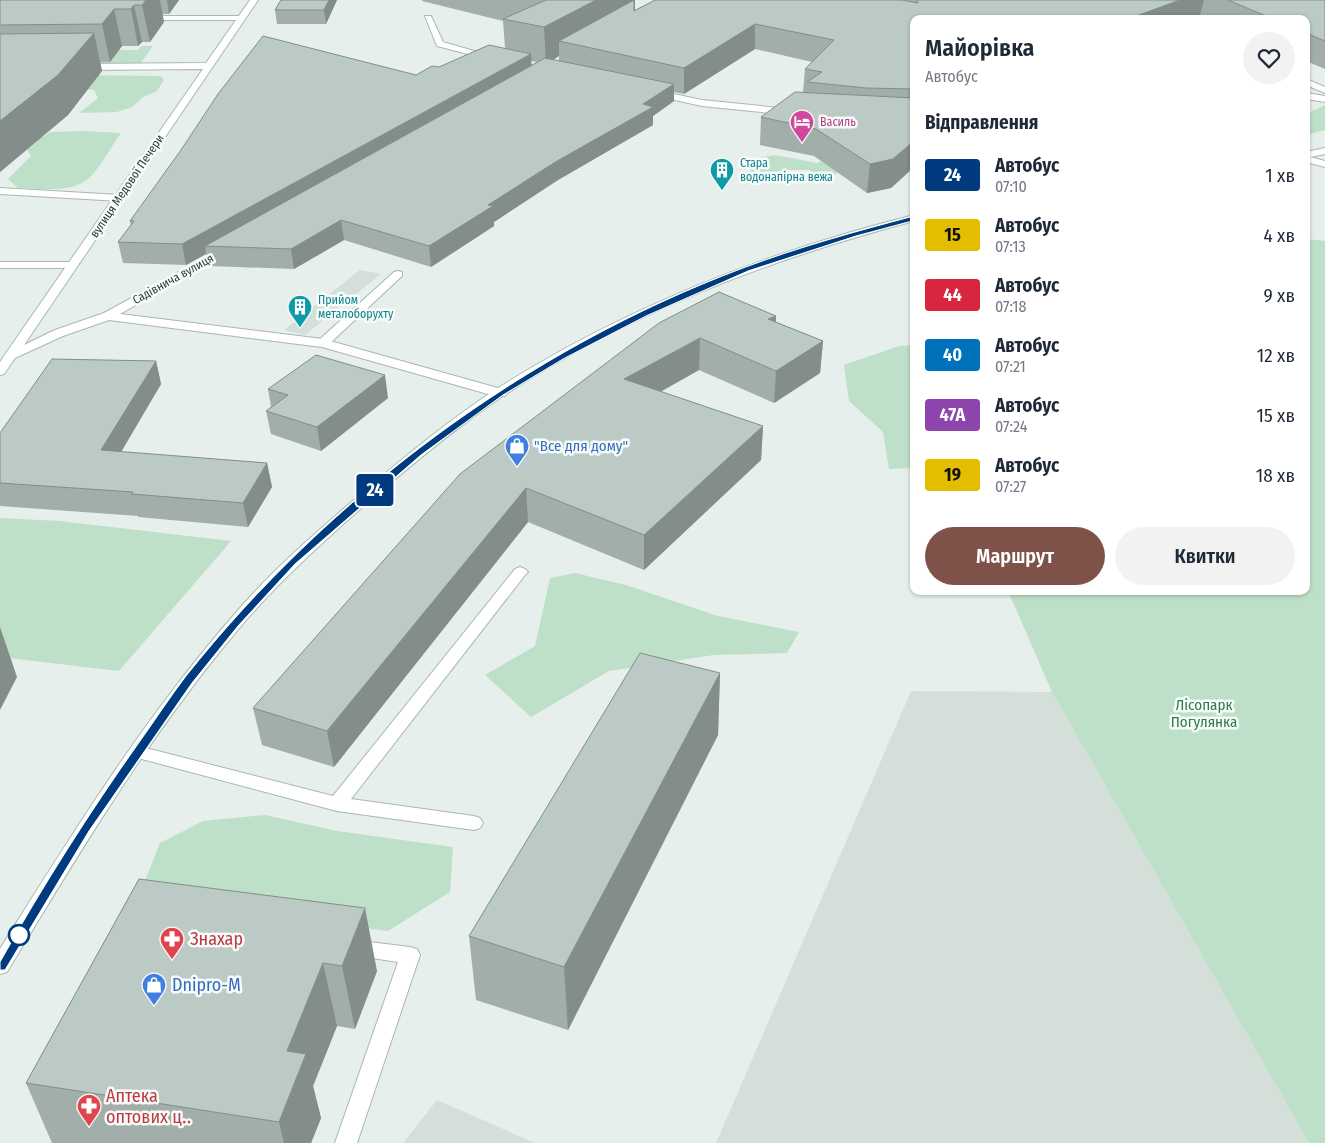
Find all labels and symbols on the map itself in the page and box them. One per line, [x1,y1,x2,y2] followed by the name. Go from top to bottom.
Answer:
[789,109,815,143] hotel icon: Василь
[820,115,856,129] place label: Василь
[87,132,167,240] street label: вулиця Медової Печери
[740,156,833,184] place label: Стара водонапірна вежа
[709,157,735,191] building icon: Стара водонапірна вежа
[130,251,216,307] street label: Садівнича вулиця
[318,293,394,321] place label: Прийом металоборухту
[287,294,313,328] building icon: Прийом металоборухту
[504,433,530,467] shop icon: "Все для дому"
[534,437,628,455] place label: "Все для дому"
[352,474,398,506] line badge: 24
[1171,696,1237,731] park label: Лісопарк Погулянка
[8,924,30,946] unlabelled marker
[159,926,185,960] pharmacy icon: Знахар
[190,928,243,950] place label: Знахар
[141,972,167,1006] shop icon: Dnipro-M
[172,974,241,996] place label: Dnipro-M
[106,1085,191,1128] place label: Аптека оптових ц‥
[76,1093,102,1127] pharmacy icon: Аптека оптових ц‥

